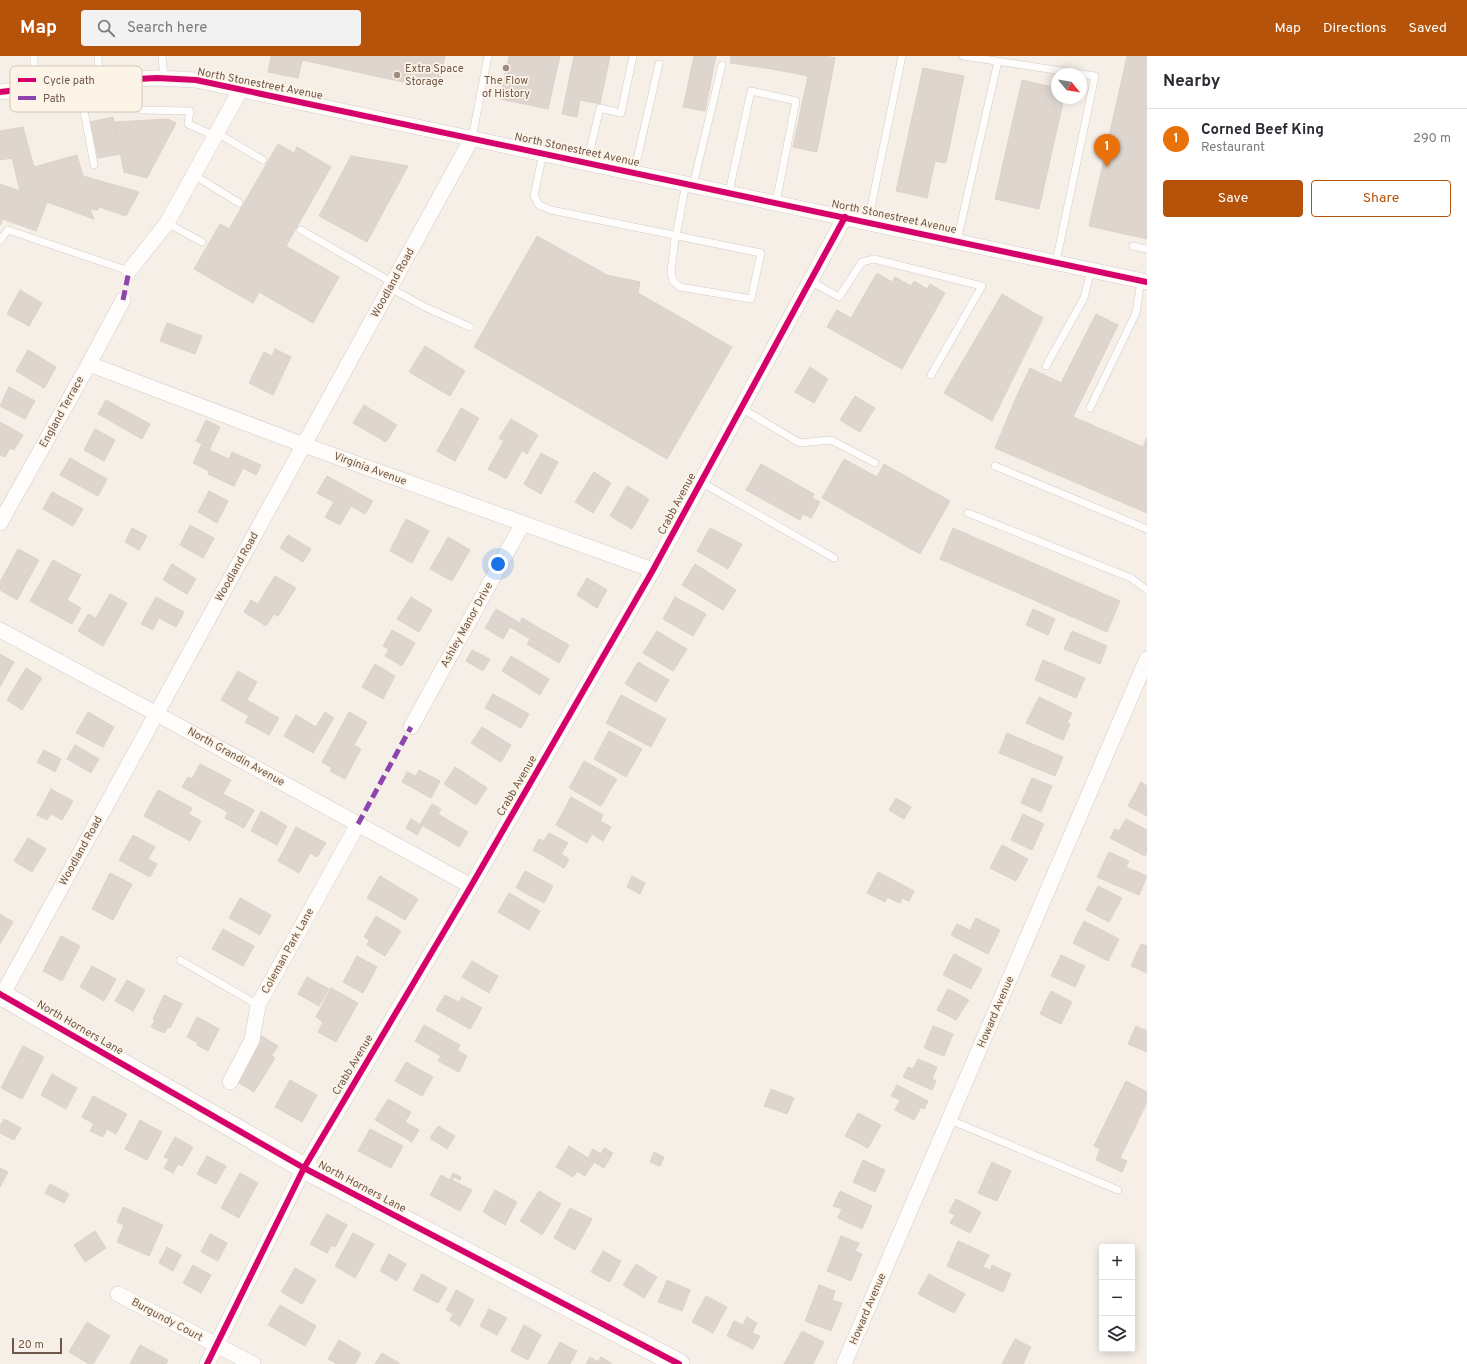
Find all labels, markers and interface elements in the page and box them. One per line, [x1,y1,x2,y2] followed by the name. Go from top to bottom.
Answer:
[81,10,361,46] search box
[20,16,57,40] text: Map
[95,17,117,39] icon: search
[127,19,207,38] text: Search here
[1275,20,1301,37] text: Map
[1323,20,1387,37] text: Directions
[1409,20,1447,37] text: Saved
[405,62,464,89] place label: Extra Space Storage
[501,63,511,73] marker: The Flow of History
[196,65,324,103] street label: North Stonestreet Avenue
[10,66,142,112] legend
[1051,68,1087,104] north arrow
[392,70,402,80] marker: Extra Space Storage
[1163,71,1220,93] text: Nearby
[43,74,95,88] text: Cycle path
[482,74,530,101] place label: The Flow of History
[43,92,65,106] text: Path
[1201,121,1324,140] text: Corned Beef King
[513,130,641,170] street label: North Stonestreet Avenue
[1173,131,1179,147] text: 1
[1413,131,1451,147] text: 290 m
[1094,134,1120,167] pin: 1
[1201,140,1265,156] text: Restaurant
[1163,180,1303,217] button: Save
[1311,180,1451,217] button: Share
[830,197,958,237] street label: North Stonestreet Avenue
[368,246,418,320] street label: Woodland Road
[37,374,87,450] street label: England Terrace
[332,449,408,489] street label: Virginia Avenue
[655,471,699,537] street label: Crabb Avenue
[212,530,262,604] street label: Woodland Road
[488,554,508,574] your location
[438,580,496,670] street label: Ashley Manor Drive
[185,724,287,790] street label: North Grandin Avenue
[494,753,540,819] street label: Crabb Avenue
[56,814,106,888] street label: Woodland Road
[259,906,317,996] street label: Coleman Park Lane
[975,974,1017,1050] street label: Howard Avenue
[34,998,126,1059] street label: North Horners Lane
[329,1032,377,1098] street label: Crabb Avenue
[316,1158,409,1216] street label: North Horners Lane
[1099,1244,1135,1352] map controls
[1099,1244,1135,1280] button: +
[847,1271,889,1347] street label: Howard Avenue
[1099,1280,1135,1316] button: −
[129,1295,205,1345] street label: Burgundy Court
[1099,1316,1135,1352] button: layers
[12,1336,62,1355] scale bar
[18,1338,44,1352] text: 20 m

